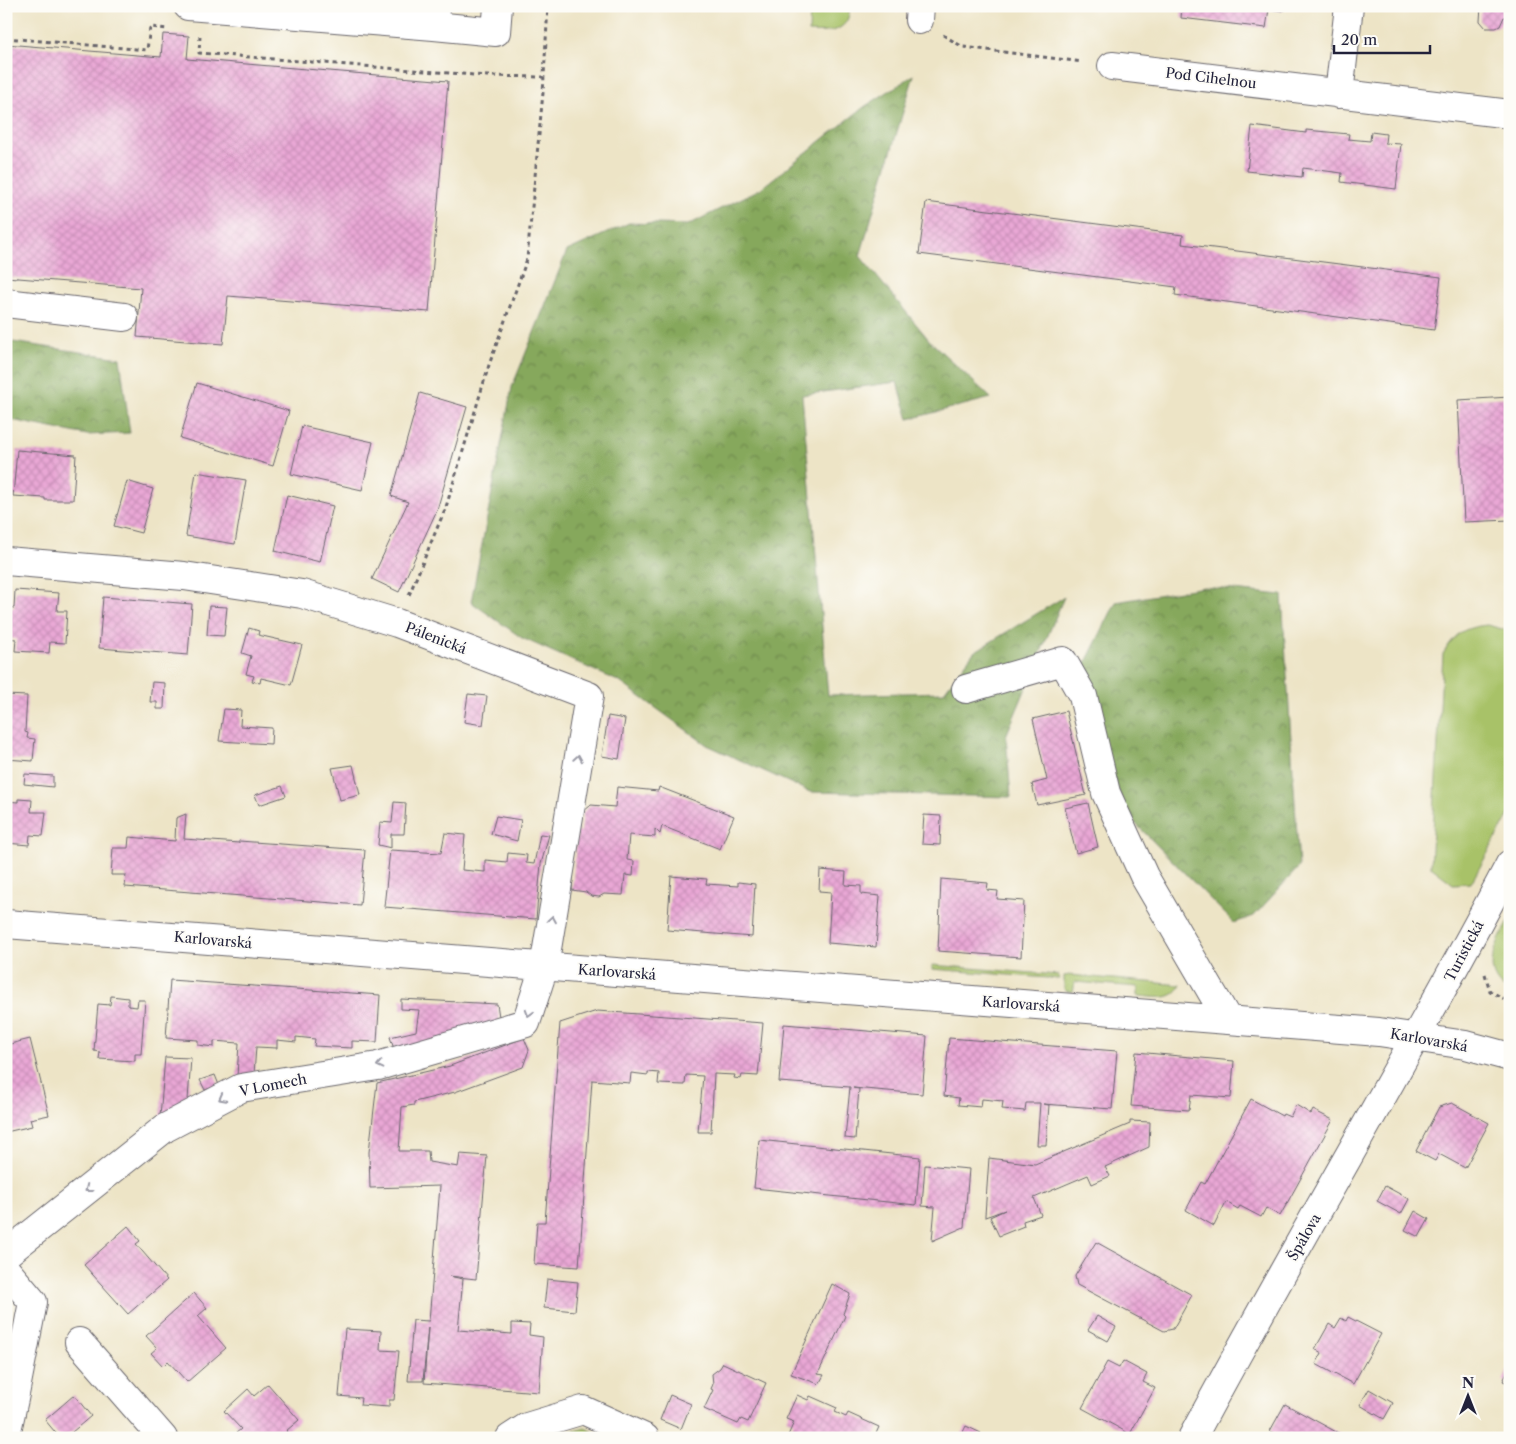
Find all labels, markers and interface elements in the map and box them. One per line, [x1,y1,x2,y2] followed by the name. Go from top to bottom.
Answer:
[1334,22,1430,54] scale bar
[1341,30,1377,49] text: 20 m
[1164,63,1258,93] street label: Pod Cihelnou
[403,618,470,658] street label: Pálenická
[573,754,583,763] one-way arrow
[546,914,556,923] one-way arrow
[1440,917,1488,985] street label: Turistická
[173,928,253,952] street label: Karlovarská
[577,960,657,984] street label: Karlovarská
[981,992,1061,1016] street label: Karlovarská
[525,1009,535,1017] one-way arrow
[1389,1024,1470,1056] street label: Karlovarská
[375,1059,384,1070] one-way arrow
[237,1070,308,1101] street label: V Lomech
[218,1092,227,1102] one-way arrow
[85,1184,94,1192] one-way arrow
[1283,1209,1325,1264] street label: Špálova
[1444,1372,1494,1422] north arrow
[1462,1374,1474,1392] text: N

